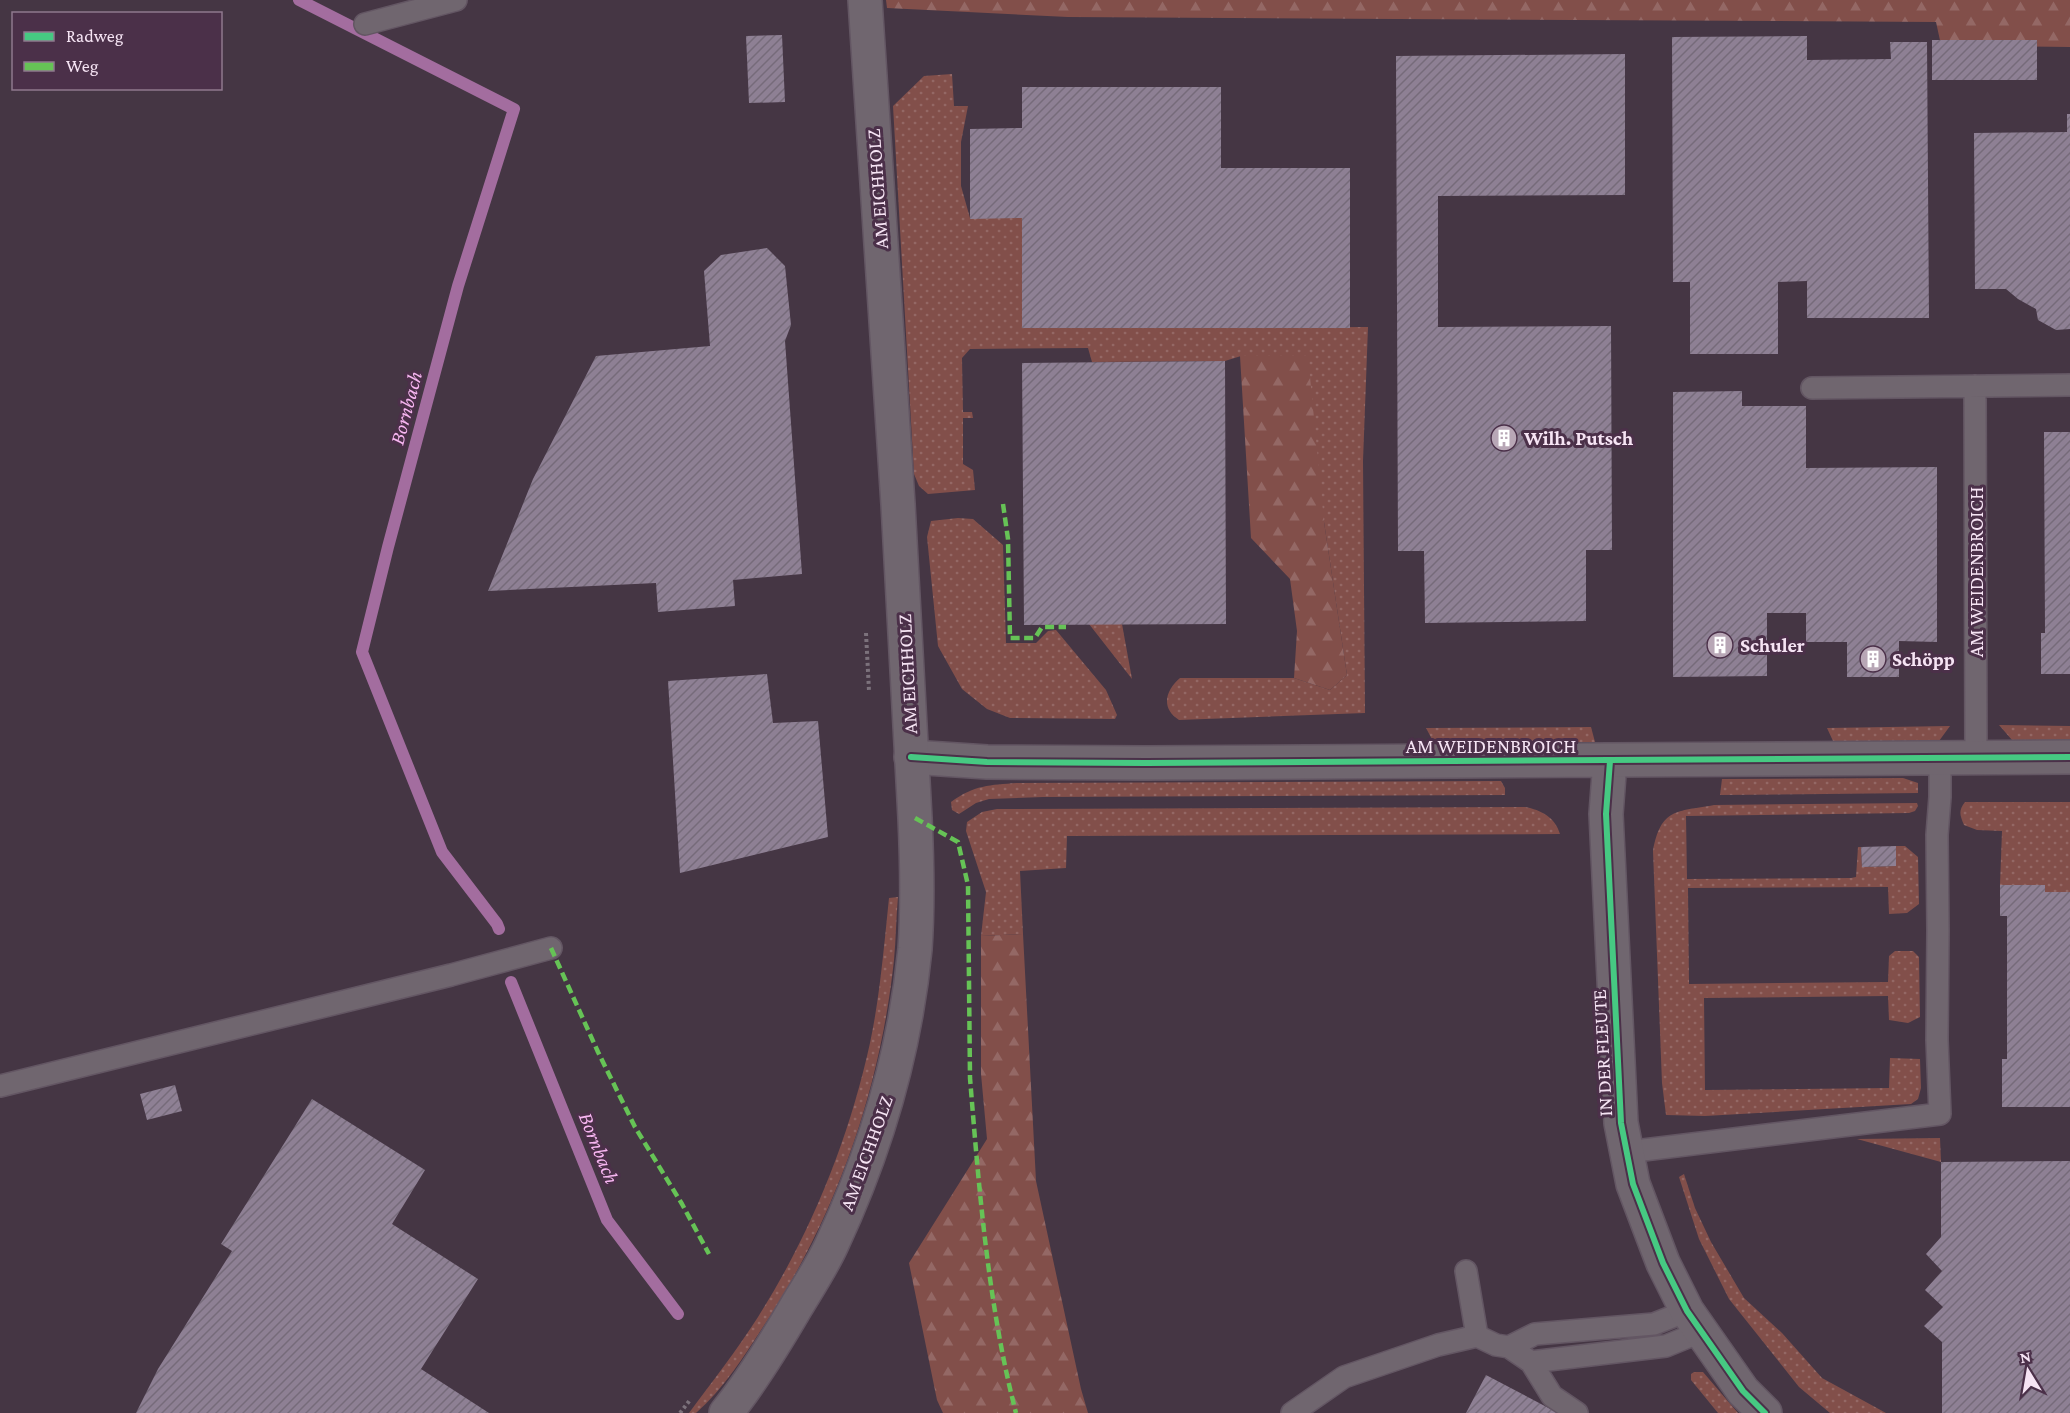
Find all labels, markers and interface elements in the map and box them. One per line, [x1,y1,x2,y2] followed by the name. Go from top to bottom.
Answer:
[12,12,222,90] legend
[66,26,124,46] text: Radweg
[66,56,99,76] text: Weg
[862,128,892,250] street label: AM EICHHOLZ
[385,369,427,447] water label: Bornbach
[1489,423,1519,453] building icon: Wilh. Putsch
[1523,427,1634,449] place label: Wilh. Putsch
[1965,487,1987,657] street label: AM WEIDENBROICH
[893,613,921,735] street label: AM EICHHOLZ
[1705,630,1735,660] building icon: Schuler
[1740,634,1805,656] place label: Schuler
[1858,644,1888,674] building icon: Schöpp
[1892,648,1955,670] place label: Schöpp
[1406,735,1576,757] street label: AM WEIDENBROICH
[1588,989,1616,1117] street label: IN DER FLEUTE
[835,1093,897,1213] street label: AM EICHHOLZ
[574,1109,624,1187] water label: Bornbach
[1998,1341,2058,1401] north arrow
[2018,1347,2032,1366] text: N

